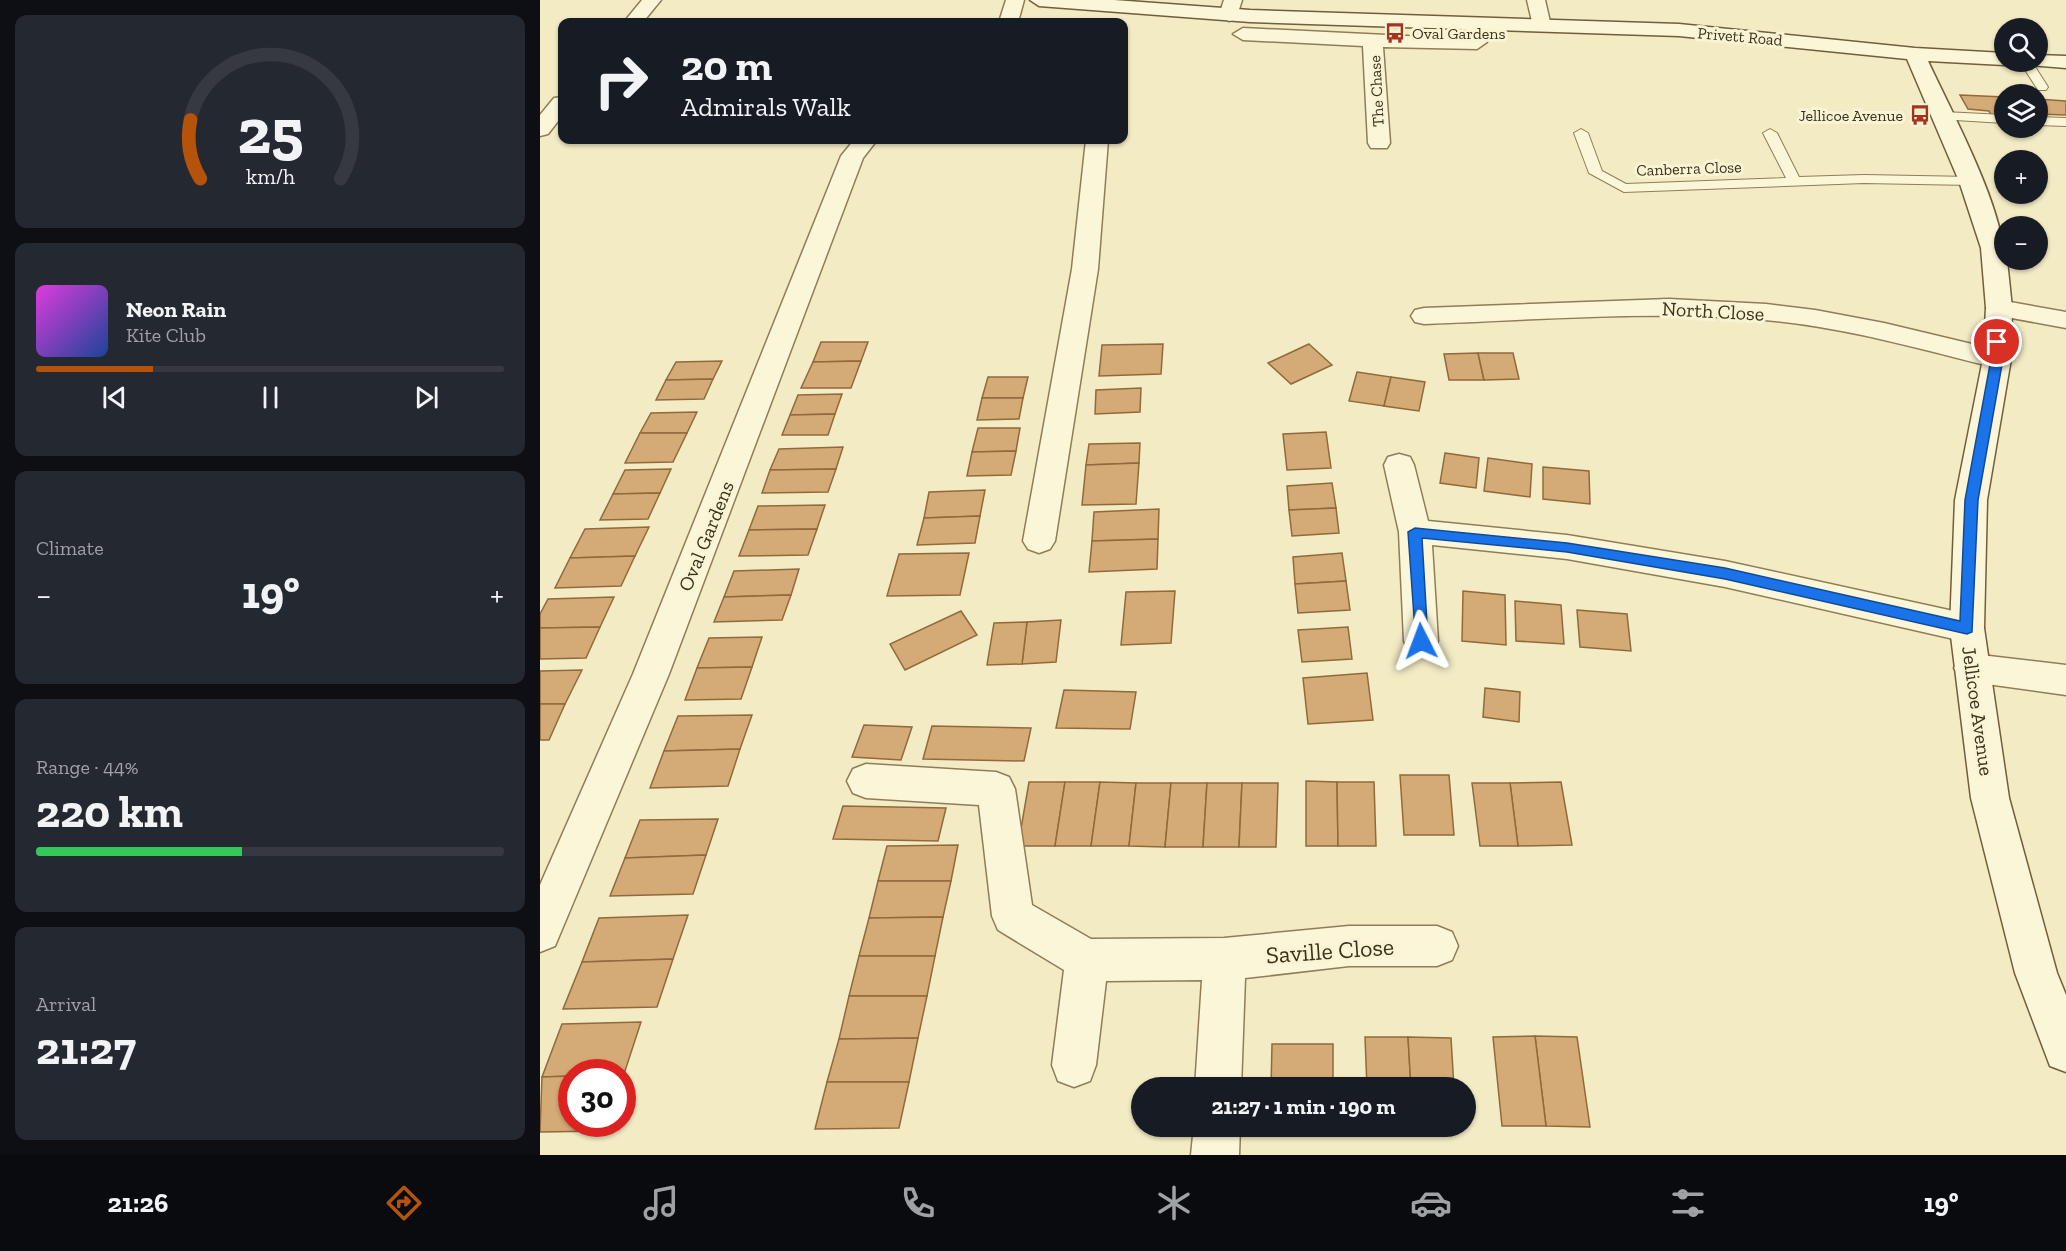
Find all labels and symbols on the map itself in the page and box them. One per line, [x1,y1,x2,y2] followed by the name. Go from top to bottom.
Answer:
[1383,21,1407,45] bus stop icon: Oval Gardens
[1697,23,1784,50] street label: Privett Road
[1412,24,1505,43] place label: Oval Gardens
[1365,55,1388,127] street label: The Chase
[1908,103,1932,127] bus stop icon: Jellicoe Avenue
[1799,106,1903,125] place label: Jellicoe Avenue
[1636,157,1742,180] street label: Canberra Close
[1661,296,1765,326] street label: North Close
[1971,316,2022,367] pin
[673,477,739,595] street label: Oval Gardens
[1389,609,1453,673] position arrow
[1957,645,1999,777] street label: Jellicoe Avenue
[1265,932,1395,969] street label: Saville Close
[558,1059,636,1137] speed limit sign: 30

